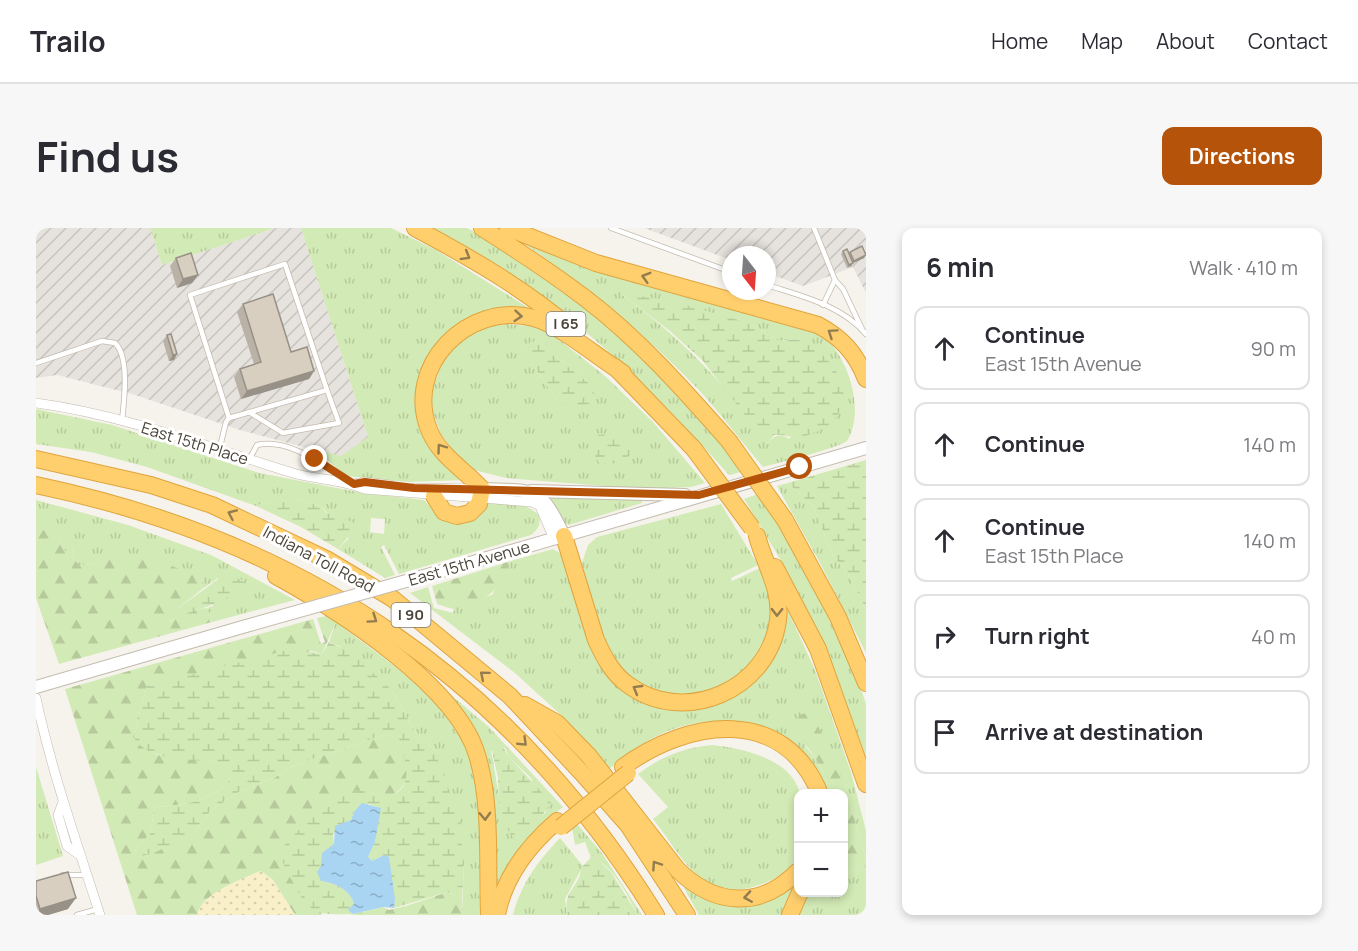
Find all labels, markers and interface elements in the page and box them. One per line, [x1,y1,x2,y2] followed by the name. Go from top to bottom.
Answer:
[30,22,106,60] text: Trailo
[991,27,1048,55] text: Home
[1081,27,1123,55] text: Map
[1156,27,1215,55] text: About
[1248,27,1328,55] text: Contact
[36,127,179,185] text: Find us
[1162,127,1322,185] button: Directions
[722,246,776,300] north arrow
[460,249,470,260] one-way arrow
[926,249,994,285] text: 6 min
[1189,254,1298,281] text: Walk · 410 m
[641,272,652,284] one-way arrow
[514,309,523,322] one-way arrow
[546,312,586,336] road number: I 65
[985,320,1085,350] text: Continue
[827,330,838,341] one-way arrow
[928,332,961,365] icon: ahead
[1250,335,1296,362] text: 90 m
[985,350,1142,377] text: East 15th Avenue
[139,416,251,470] street label: East 15th Place
[928,428,961,461] icon: ahead
[985,429,1085,459] text: Continue
[1243,431,1296,458] text: 140 m
[437,444,448,455] one-way arrow
[301,445,327,471] route end
[786,453,812,479] route start
[228,509,239,521] one-way arrow
[985,512,1085,542] text: Continue
[259,520,379,598] street label: Indiana Toll Road
[928,524,961,557] icon: ahead
[1243,527,1296,554] text: 140 m
[406,535,532,591] street label: East 15th Avenue
[985,542,1124,569] text: East 15th Place
[392,603,430,627] road number: I 90
[771,607,784,616] one-way arrow
[366,612,377,623] one-way arrow
[928,620,961,653] icon: right
[985,621,1090,651] text: Turn right
[1251,623,1296,650] text: 40 m
[480,671,491,682] one-way arrow
[633,685,643,697] one-way arrow
[928,716,961,749] icon: arrive
[985,717,1203,747] text: Arrive at destination
[516,735,527,746] one-way arrow
[794,789,848,897] map controls
[794,789,848,843] button: +
[479,811,492,820] one-way arrow
[794,843,848,897] button: −
[652,861,663,872] one-way arrow
[743,891,752,903] one-way arrow

